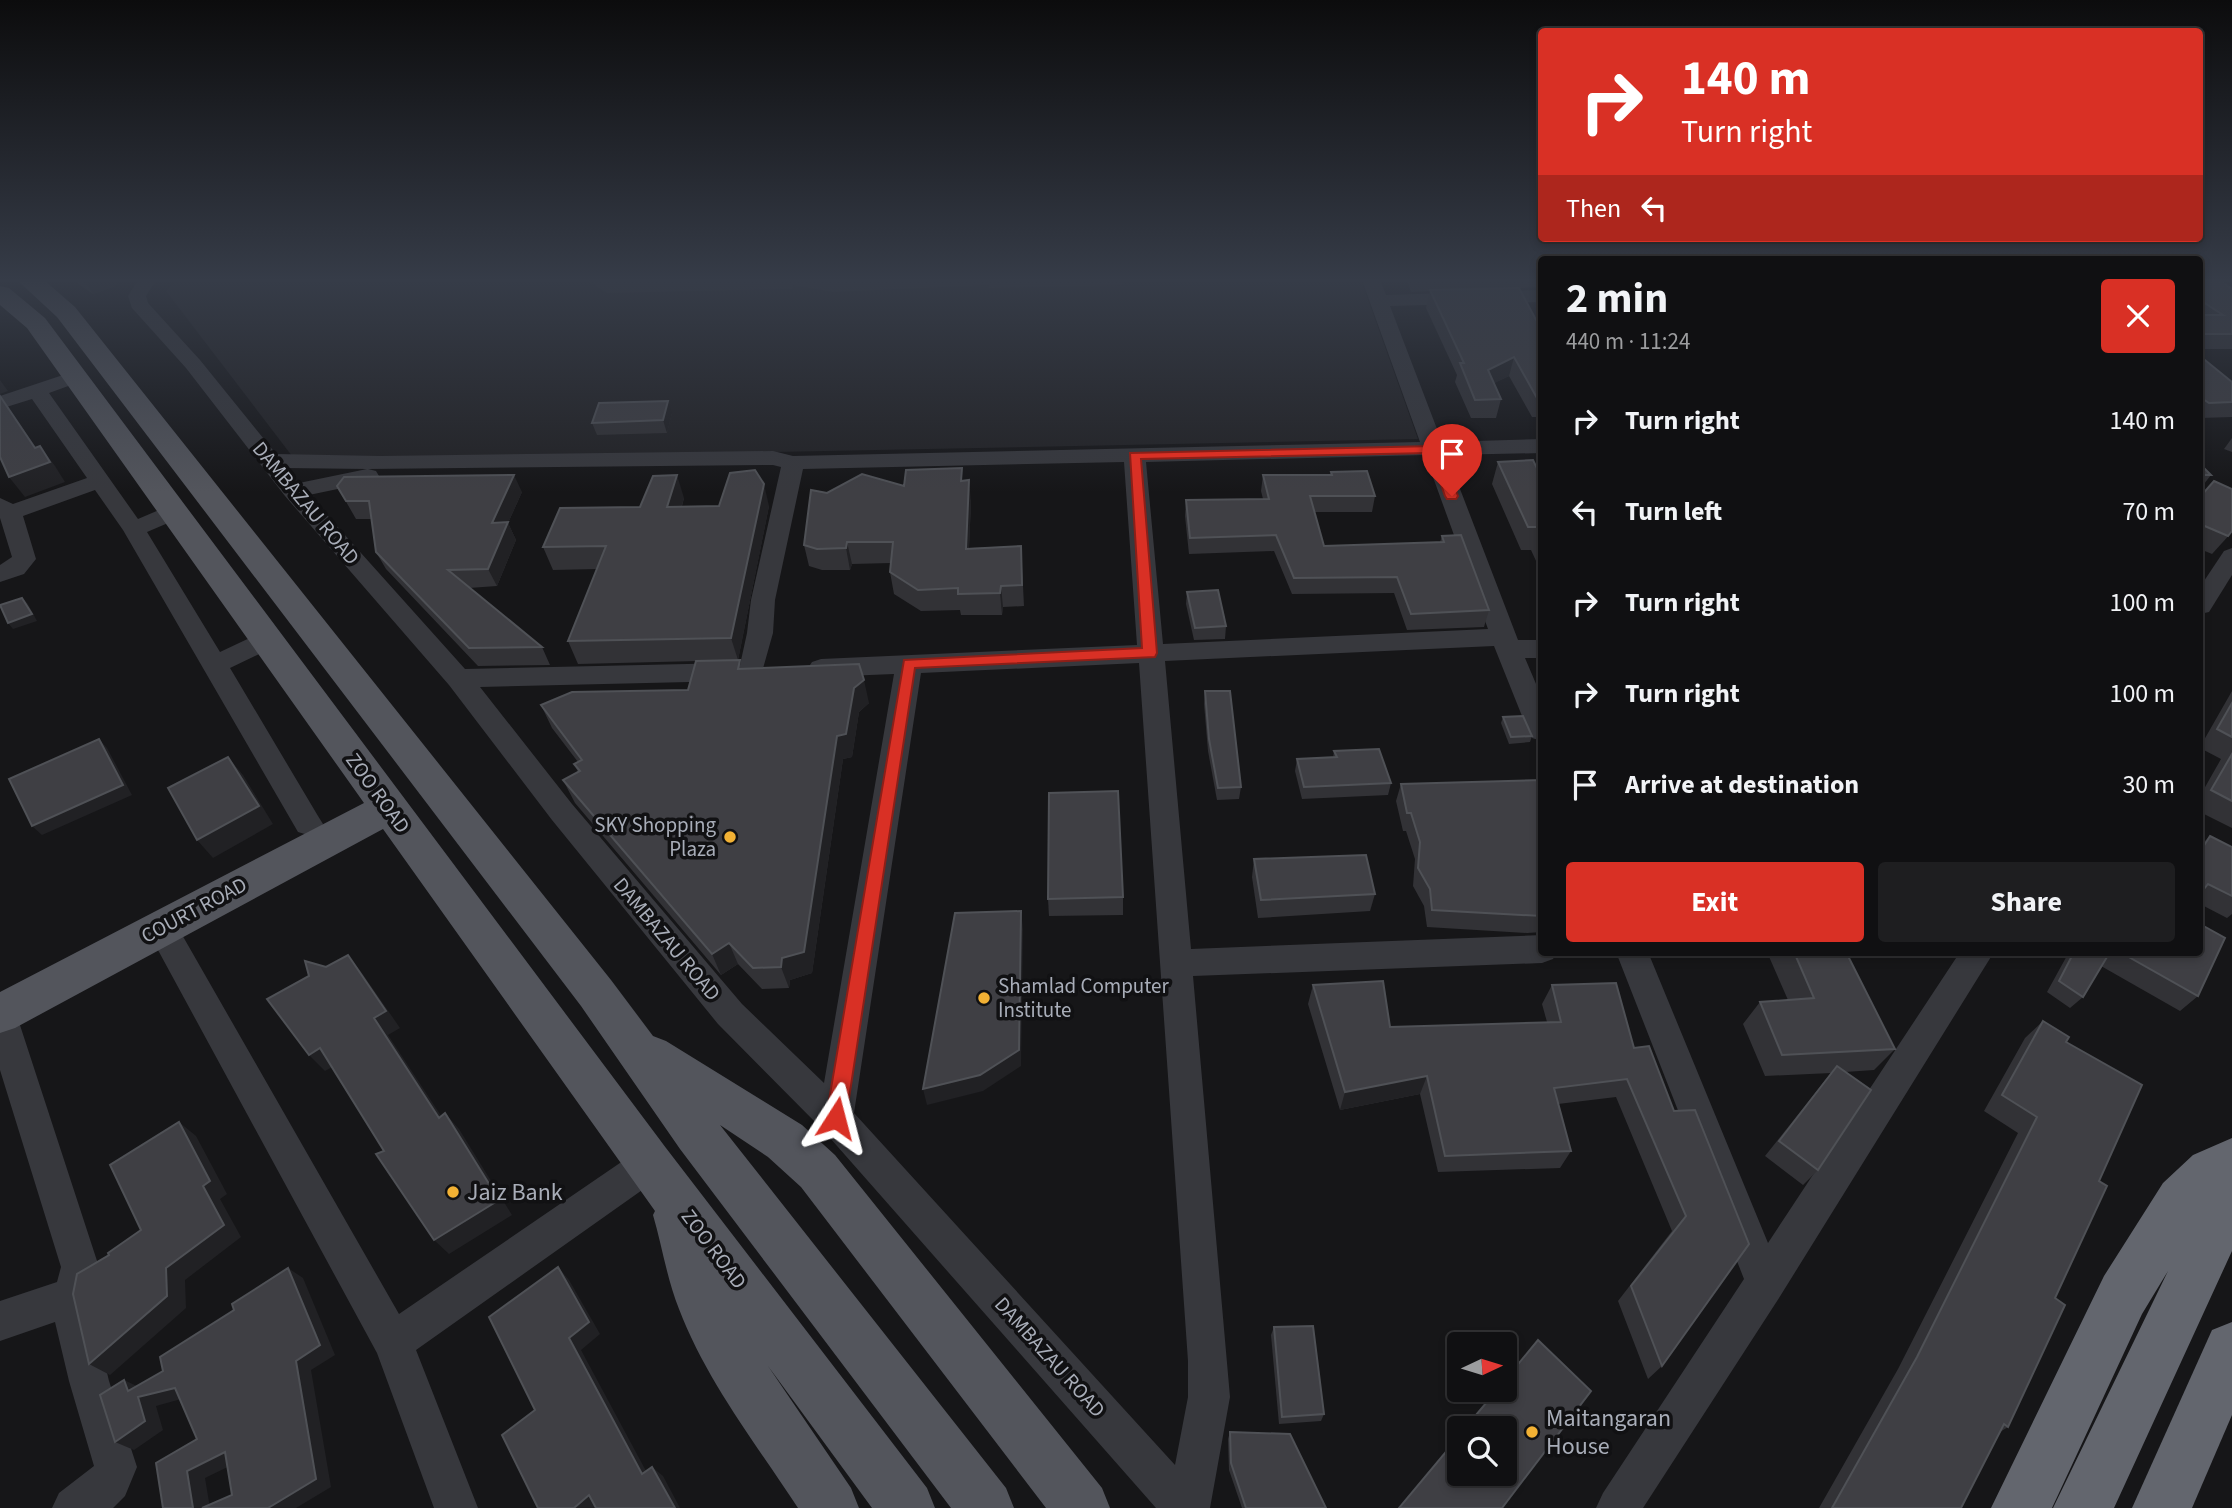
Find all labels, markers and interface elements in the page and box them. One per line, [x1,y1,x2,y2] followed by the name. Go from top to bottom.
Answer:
[1681,44,1810,114] text: 140 m
[1566,56,1657,147] icon: right
[1681,109,1812,155] text: Turn right
[1635,189,1673,227] icon: left
[1566,190,1621,227] text: Then
[1566,269,1668,329] text: 2 min
[2101,279,2175,353] button: close
[1566,325,1690,358] text: 440 m · 11:24
[1566,402,1604,440] icon: right
[1625,402,1740,439] text: Turn right
[2109,402,2175,439] text: 140 m
[1422,424,1482,496] pin
[245,435,367,571] street label: DAMBAZAU ROAD
[1433,435,1471,473] icon: arrive
[1566,493,1604,531] icon: left
[1625,493,1722,530] text: Turn left
[2122,493,2175,530] text: 70 m
[1566,584,1604,622] icon: right
[1625,584,1740,621] text: Turn right
[2109,584,2175,621] text: 100 m
[1566,675,1604,713] icon: right
[1625,675,1740,712] text: Turn right
[2109,675,2175,712] text: 100 m
[339,747,417,839] street label: ZOO ROAD
[1566,766,1604,804] icon: arrive
[1625,766,1859,803] text: Arrive at destination
[2122,766,2175,803] text: 30 m
[594,810,716,864] place label: SKY Shopping Plaza
[722,829,738,845] marker: SKY Shopping Plaza
[1566,862,1864,942] button: Exit
[1878,862,2175,942] button: Share
[136,870,252,950] street label: COURT ROAD
[606,871,728,1007] street label: DAMBAZAU ROAD
[998,971,1170,1025] place label: Shamlad Computer Institute
[976,990,992,1006] marker: Shamlad Computer Institute
[799,1081,873,1155] position arrow
[467,1175,563,1210] place label: Jaiz Bank
[445,1184,461,1200] marker: Jaiz Bank
[674,1203,754,1295] street label: ZOO ROAD
[988,1290,1112,1424] street label: DAMBAZAU ROAD
[1447,1332,1517,1402] north arrow
[1447,1332,1517,1486] map controls
[1546,1401,1671,1464] place label: Maitangaran House
[1447,1416,1517,1486] button: search
[1524,1424,1540,1440] marker: Maitangaran House

